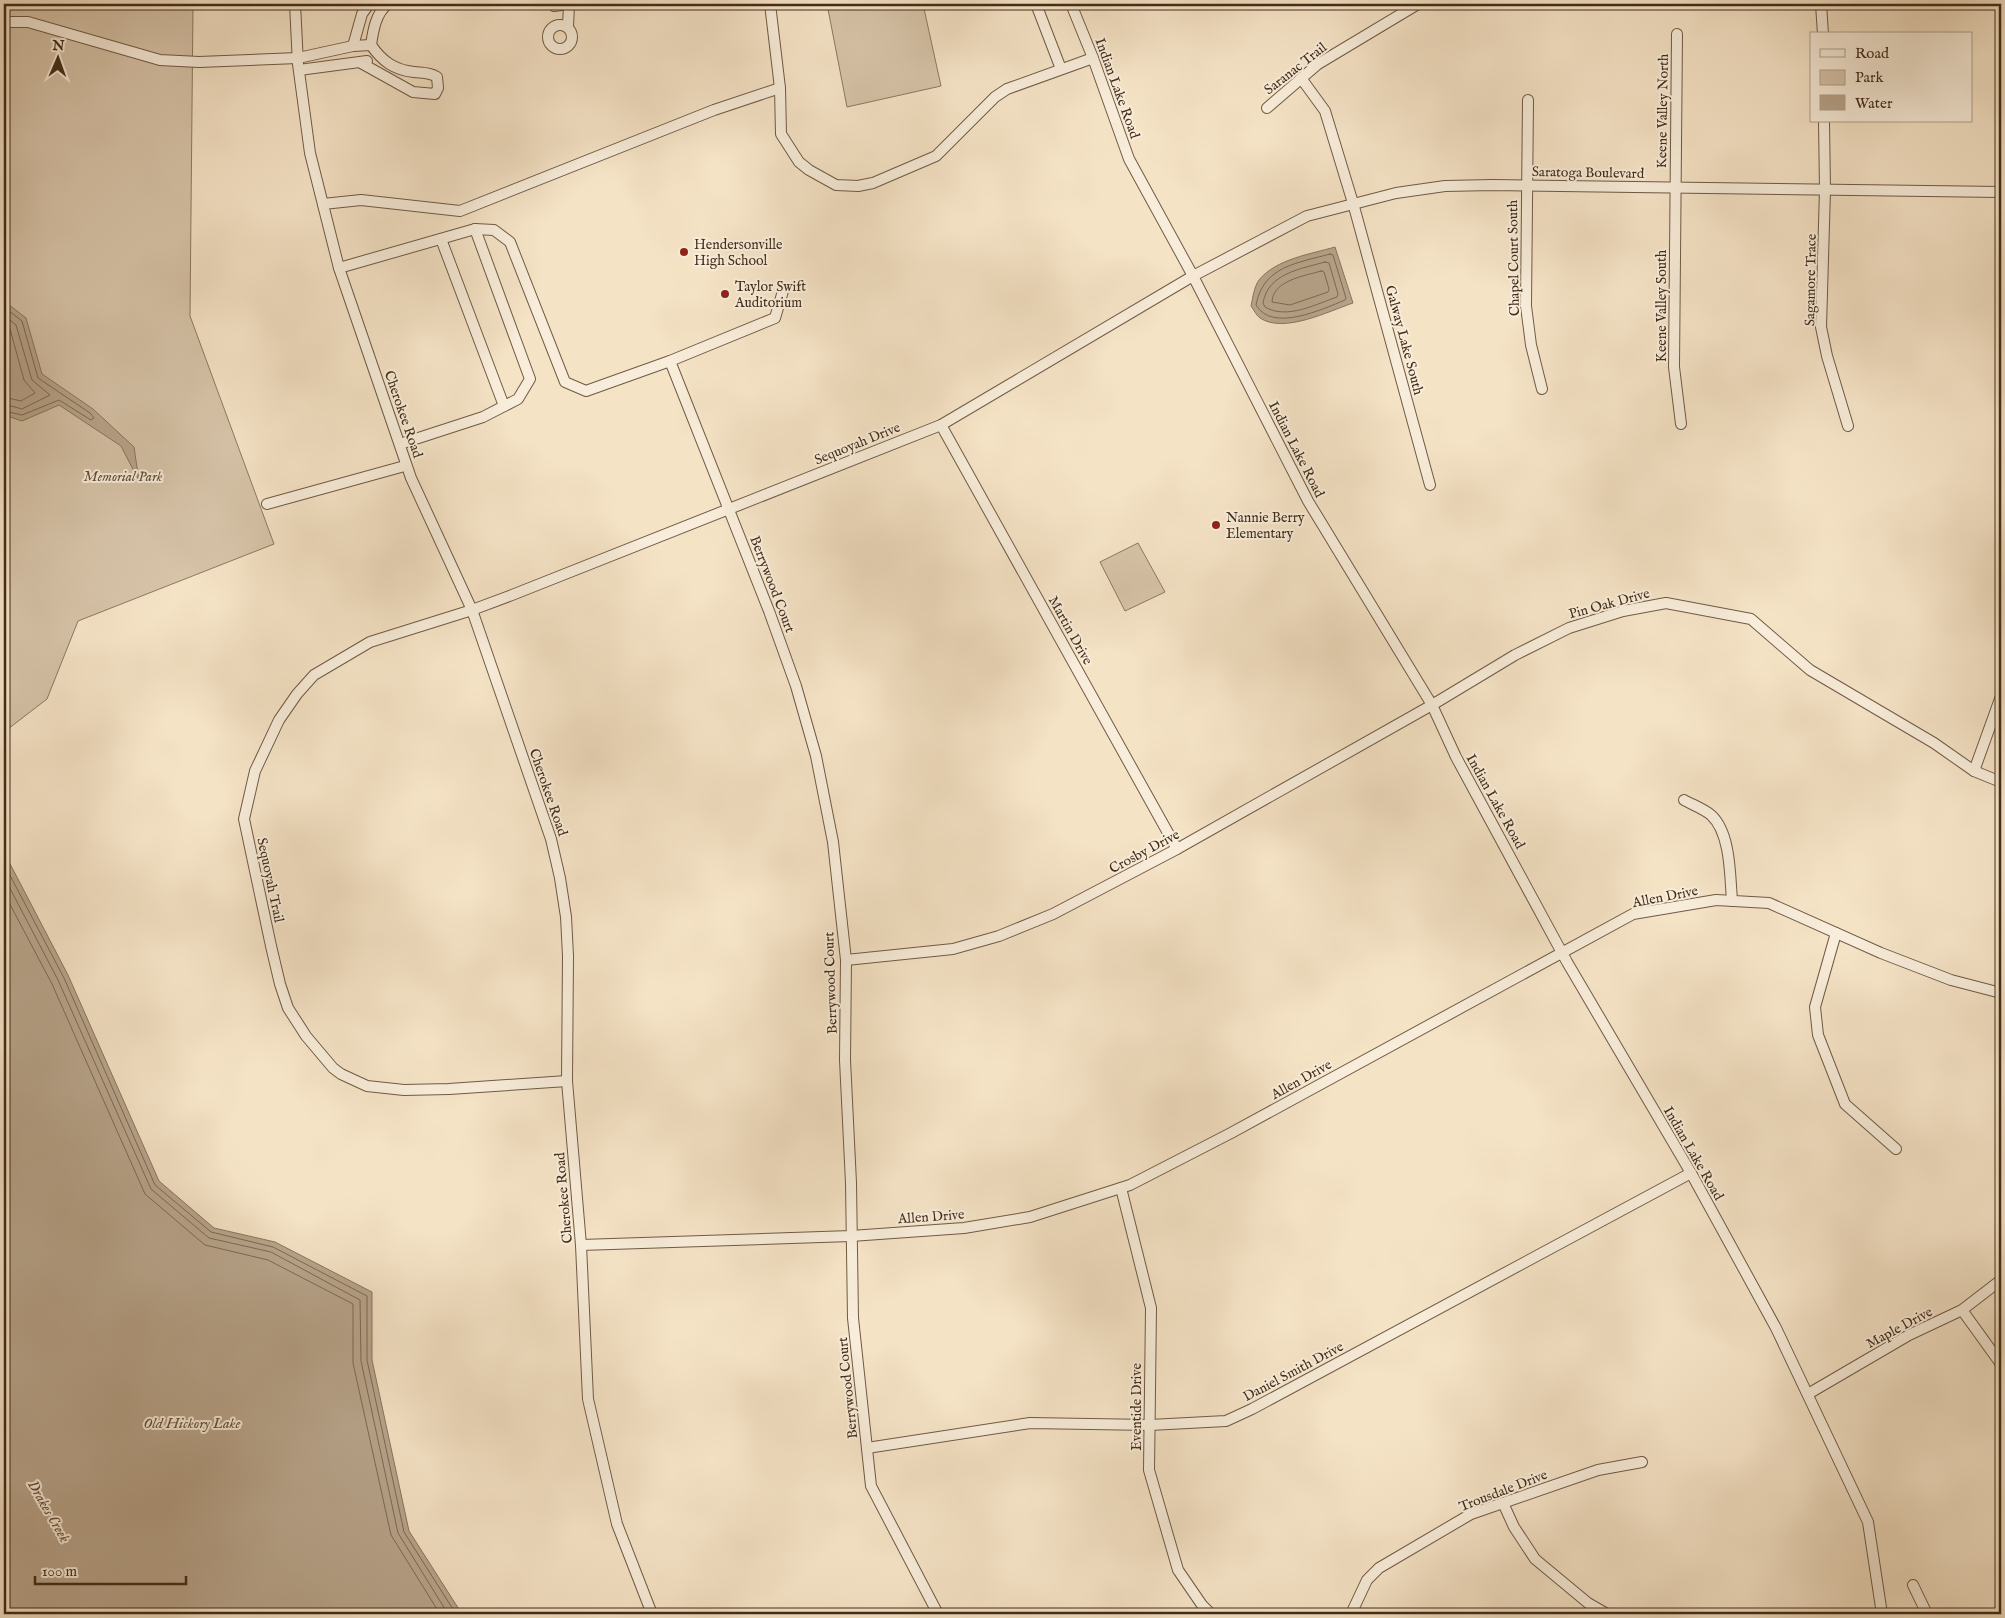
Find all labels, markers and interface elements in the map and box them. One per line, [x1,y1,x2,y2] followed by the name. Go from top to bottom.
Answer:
[32,32,82,82] north arrow
[1810,32,1972,122] legend
[1091,36,1144,142] street label: Indian Lake Road
[51,37,65,55] text: N
[1261,39,1331,99] street label: Saranac Trail
[1855,44,1890,63] text: Road
[1653,53,1673,169] street label: Keene Valley North
[1855,68,1885,87] text: Park
[1855,94,1893,113] text: Water
[1532,163,1645,183] street label: Saratoga Boulevard
[1504,199,1524,316] street label: Chapel Court South
[1801,233,1821,326] street label: Sagamore Trace
[694,236,783,270] place label: Hendersonville High School
[678,246,690,258] marker: Hendersonville High School
[1653,249,1671,362] street label: Keene Valley South
[734,278,806,312] place label: Taylor Swift Auditorium
[1381,283,1427,398] street label: Galway Lake South
[719,288,731,300] marker: Taylor Swift Auditorium
[380,368,427,461] street label: Cherokee Road
[1264,398,1328,501] street label: Indian Lake Road
[812,418,904,469] street label: Sequoyah Drive
[84,468,163,486] park label: Memorial Park
[1226,509,1305,543] place label: Nannie Berry Elementary
[1210,519,1222,531] marker: Nannie Berry Elementary
[745,533,799,636] street label: Berrywood Court
[1567,584,1652,623] street label: Pin Oak Drive
[1044,593,1097,669] street label: Martin Drive
[525,746,572,839] street label: Cherokee Road
[1462,751,1529,853] street label: Indian Lake Road
[1106,825,1183,878] street label: Crosby Drive
[252,836,288,924] street label: Sequoyah Trail
[1630,882,1700,912] street label: Allen Drive
[820,931,842,1034] street label: Berrywood Court
[1267,1056,1335,1104] street label: Allen Drive
[1659,1103,1728,1204] street label: Indian Lake Road
[551,1151,577,1244] street label: Cherokee Road
[896,1206,965,1228] street label: Allen Drive
[1863,1303,1936,1353] street label: Maple Drive
[834,1336,862,1440] street label: Berrywood Court
[1240,1338,1347,1406] street label: Daniel Smith Drive
[1128,1363,1146,1451] street label: Eventide Drive
[143,1414,241,1433] water label: Old Hickory Lake
[1457,1466,1551,1516] street label: Trousdale Drive
[23,1477,74,1546] water label: Drakes Creek
[35,1553,186,1585] scale bar
[42,1562,78,1581] text: 100 m

